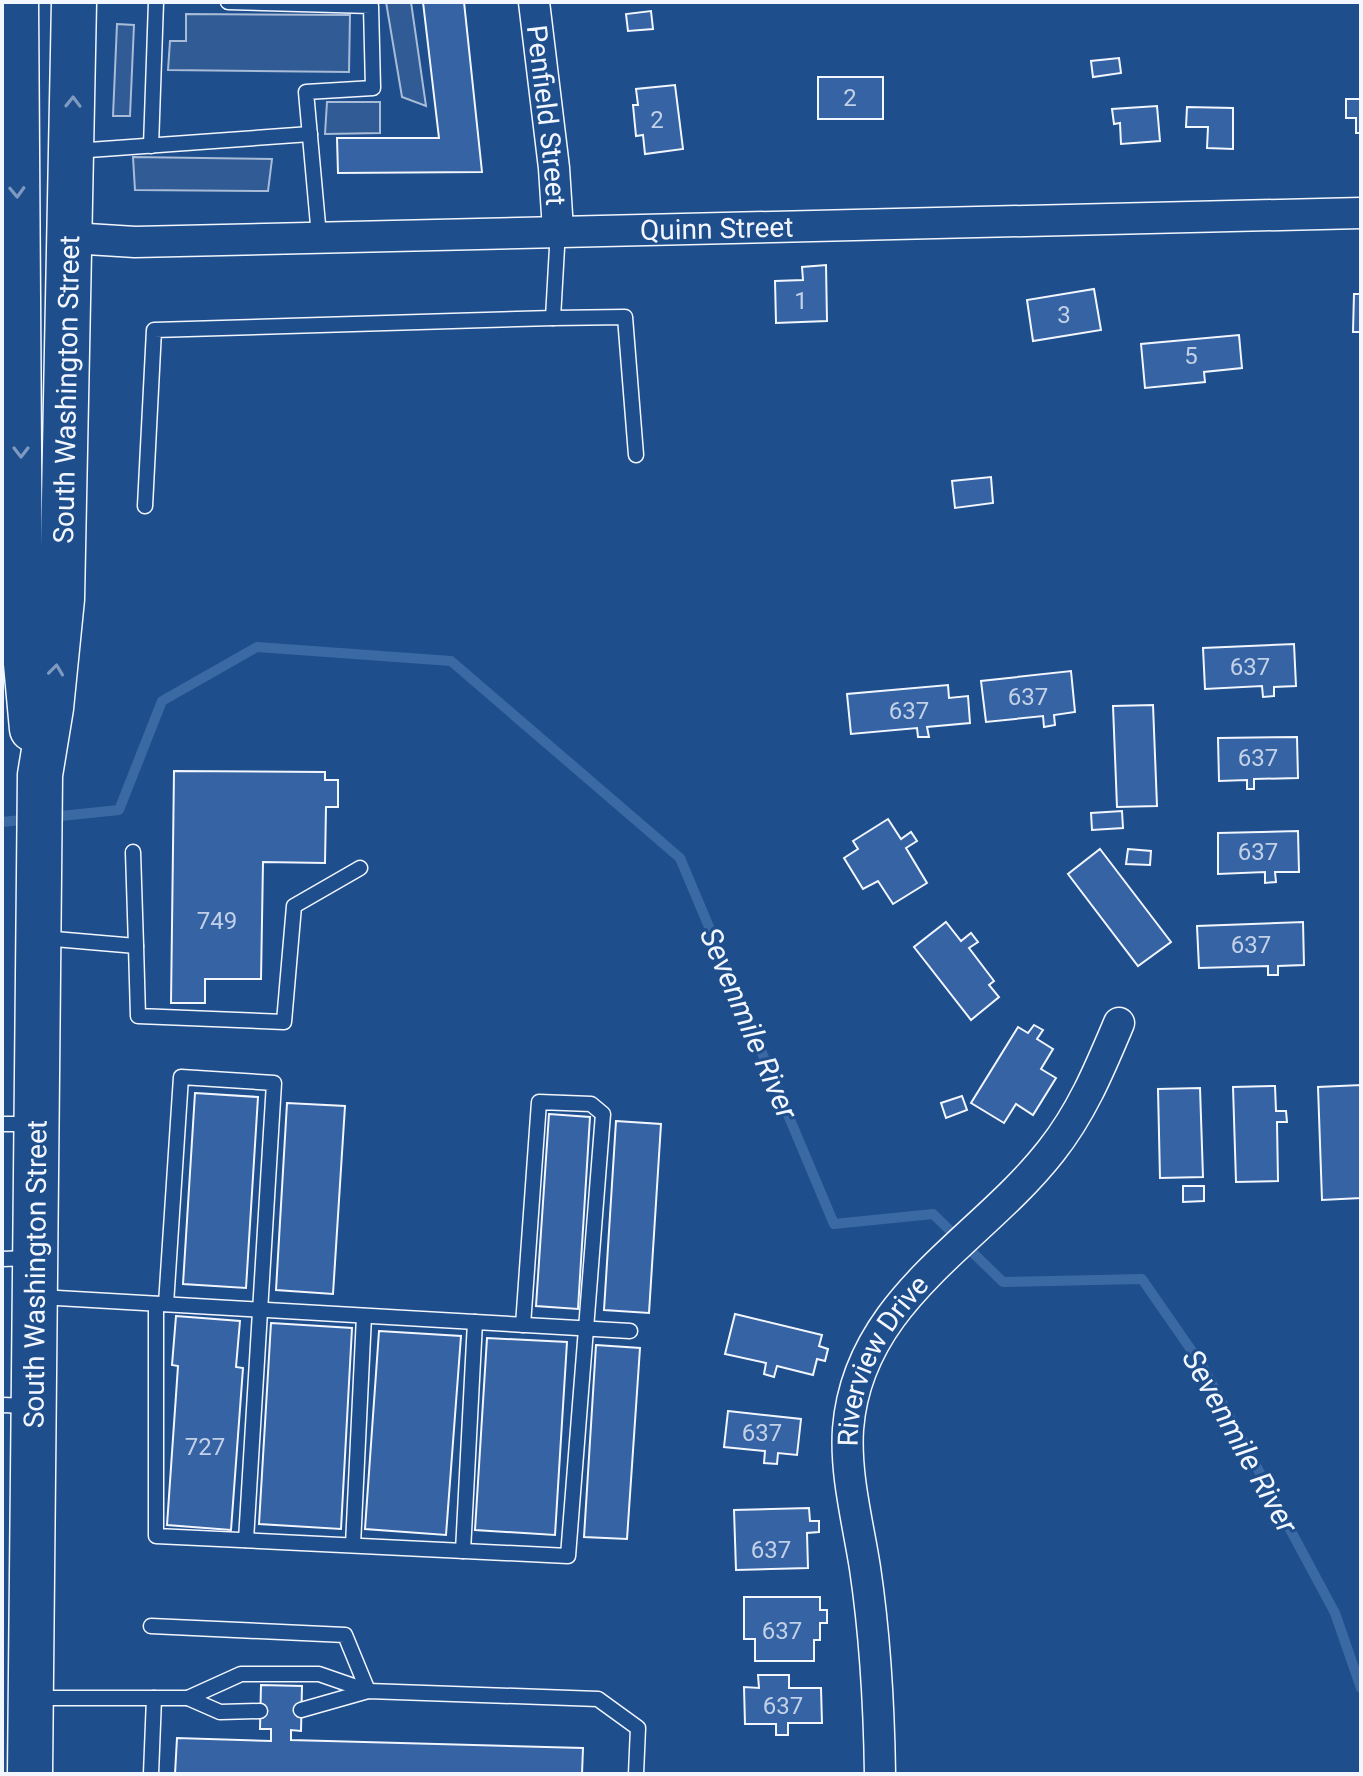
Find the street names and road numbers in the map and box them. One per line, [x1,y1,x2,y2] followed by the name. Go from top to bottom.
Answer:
[520,23,573,207] street label: Penfield Street
[640,210,794,247] street label: Quinn Street
[47,235,86,544] street label: South Washington Street
[17,1120,53,1428] street label: South Washington Street
[831,1268,935,1447] street label: Riverview Drive

